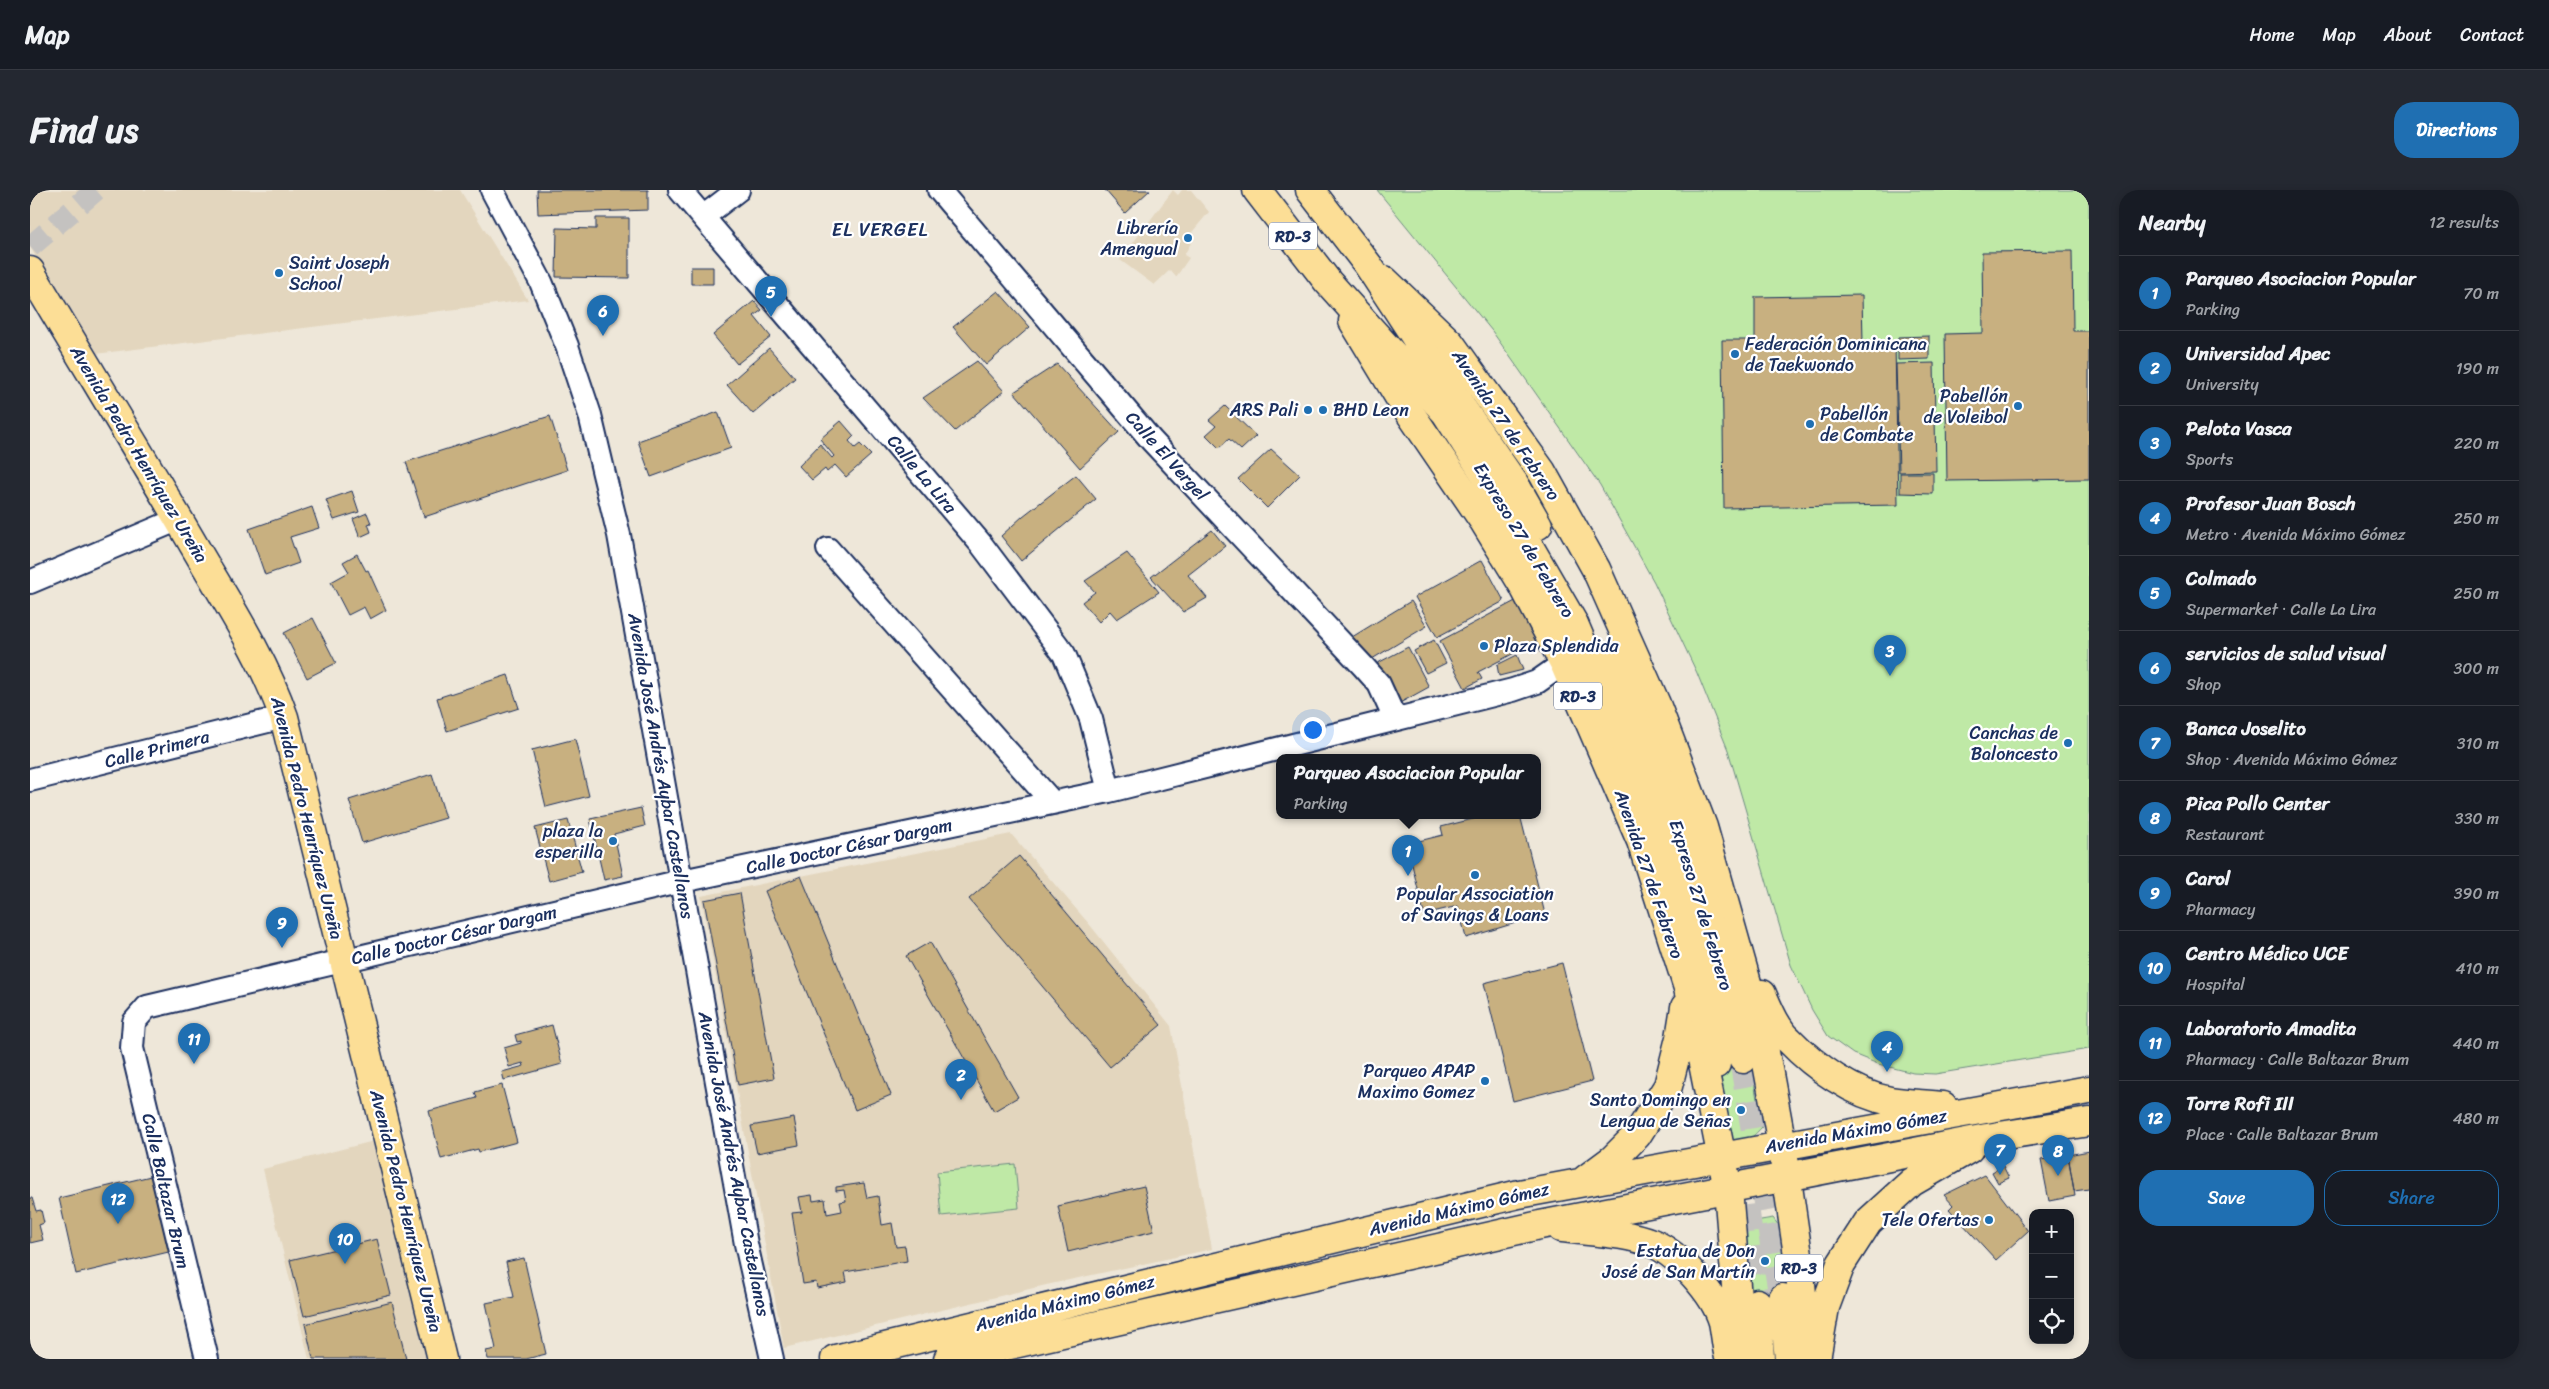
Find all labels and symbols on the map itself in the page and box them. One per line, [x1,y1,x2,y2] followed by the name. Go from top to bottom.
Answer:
[1100,212,1179,265] place label: Librería Amengual
[832,213,928,246] district label: EL VERGEL
[1269,222,1317,249] road number: RD-3
[1182,232,1194,244] marker: Librería Amengual
[289,247,389,300] place label: Saint Joseph School
[273,267,285,279] marker: Saint Joseph School
[755,276,787,317] pin: 5
[587,295,619,336] pin: 6
[1745,328,1927,381] place label: Federación Dominicana de Taekwondo
[61,338,217,569] street label: Avenida Pedro Henríquez Ureña
[1443,342,1569,507] street label: Avenida 27 de Febrero
[1729,348,1741,360] marker: Federación Dominicana de Taekwondo
[1924,380,2009,433] place label: Pabellón de Voleibol
[1229,394,1299,426] place label: ARS Pali
[1333,394,1409,426] place label: BHD Leon
[1820,398,1913,451] place label: Pabellón de Combate
[2012,400,2024,412] marker: Pabellón de Voleibol
[1117,403,1217,509] street label: Calle El Vergel
[1302,404,1314,416] marker: ARS Pali
[1317,404,1329,416] marker: BHD Leon
[1804,418,1816,430] marker: Pabellón de Combate
[879,427,966,522] street label: Calle La Lira
[1465,456,1583,624] street label: Expreso 27 de Febrero
[618,609,704,922] street label: Avenida José Andrés Aybar Castellanos
[1494,630,1620,662] place label: Plaza Splendida
[1874,635,1906,676] pin: 3
[1478,640,1490,652] marker: Plaza Splendida
[1554,682,1602,710] road number: RD-3
[261,692,353,943] street label: Avenida Pedro Henríquez Ureña
[1300,717,1326,743] your location
[1969,717,2058,770] place label: Canchas de Baloncesto
[101,720,214,777] street label: Calle Primera
[2062,737,2074,749] marker: Canchas de Baloncesto
[1605,784,1693,963] street label: Avenida 27 de Febrero
[743,808,955,884] street label: Calle Doctor César Dargam
[535,815,603,868] place label: plaza la esperilla
[1660,816,1742,994] street label: Expreso 27 de Febrero
[607,835,619,847] marker: plaza la esperilla
[1392,835,1424,876] pin: 1
[1469,869,1481,881] marker: Popular Association of Savings & Loans
[1396,878,1554,931] place label: Popular Association of Savings & Loans
[348,896,560,974] street label: Calle Doctor César Dargam
[266,907,298,948] pin: 9
[688,1008,779,1320] street label: Avenida José Andrés Aybar Castellanos
[178,1023,210,1064] pin: 11
[1871,1031,1903,1072] pin: 4
[1358,1055,1475,1108] place label: Parqueo APAP Maximo Gomez
[945,1059,977,1100] pin: 2
[1479,1075,1491,1087] marker: Parqueo APAP Maximo Gomez
[1590,1084,1732,1137] place label: Santo Domingo en Lengua de Señas
[360,1085,452,1336] street label: Avenida Pedro Henríquez Ureña
[1762,1099,1950,1163] street label: Avenida Máximo Gómez
[1735,1104,1747,1116] marker: Santo Domingo en Lengua de Señas
[133,1110,200,1272] street label: Calle Baltazar Brum
[1984,1134,2016,1175] pin: 7
[2042,1135,2074,1176] pin: 8
[1365,1173,1553,1246] street label: Avenida Máximo Gómez
[102,1183,134,1224] pin: 12
[1882,1204,1980,1236] place label: Tele Ofertas
[1983,1214,1995,1226] marker: Tele Ofertas
[329,1223,361,1264] pin: 10
[1602,1235,1755,1288] place label: Estatua de Don José de San Martín
[1775,1254,1823,1282] road number: RD-3
[1759,1255,1771,1267] marker: Estatua de Don José de San Martín
[971,1265,1159,1341] street label: Avenida Máximo Gómez

